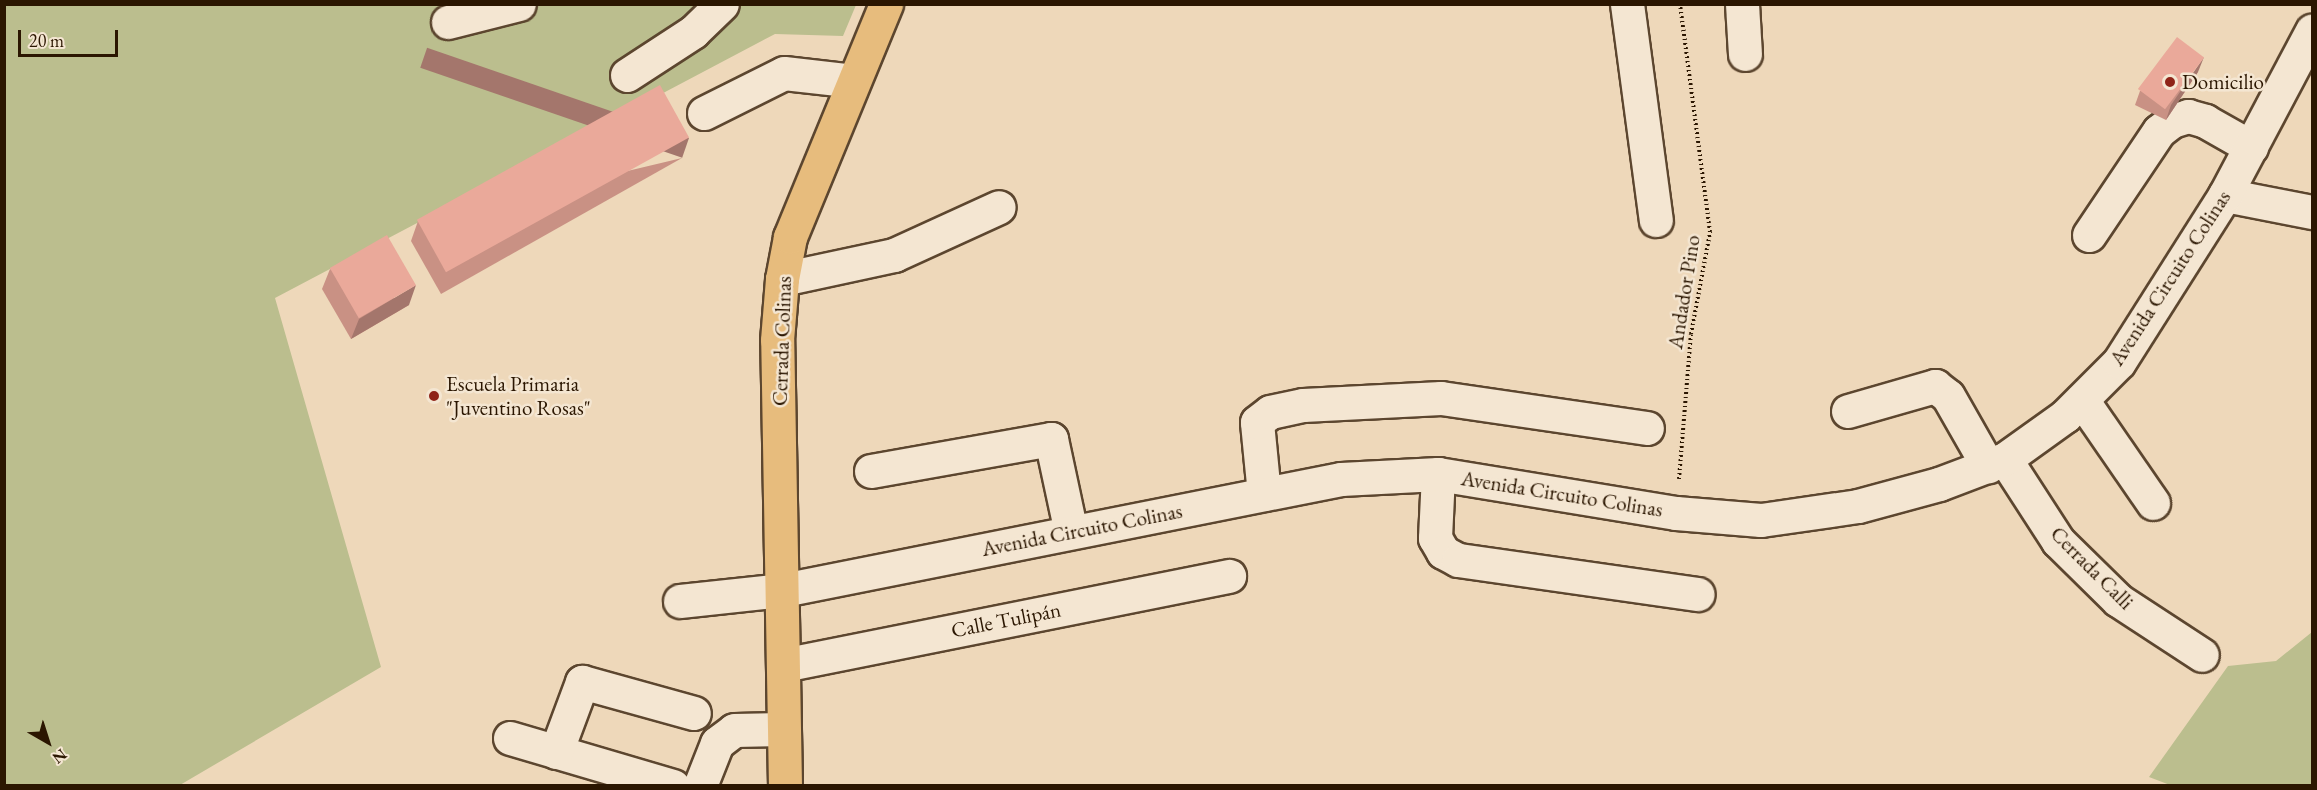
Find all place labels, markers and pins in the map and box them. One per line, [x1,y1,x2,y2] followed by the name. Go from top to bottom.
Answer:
[2182,69,2264,95] place label: Domicilio
[2163,75,2177,89] marker: Domicilio
[446,371,591,421] place label: Escuela Primaria "Juventino Rosas"
[427,389,441,403] marker: Escuela Primaria "Juventino Rosas"

